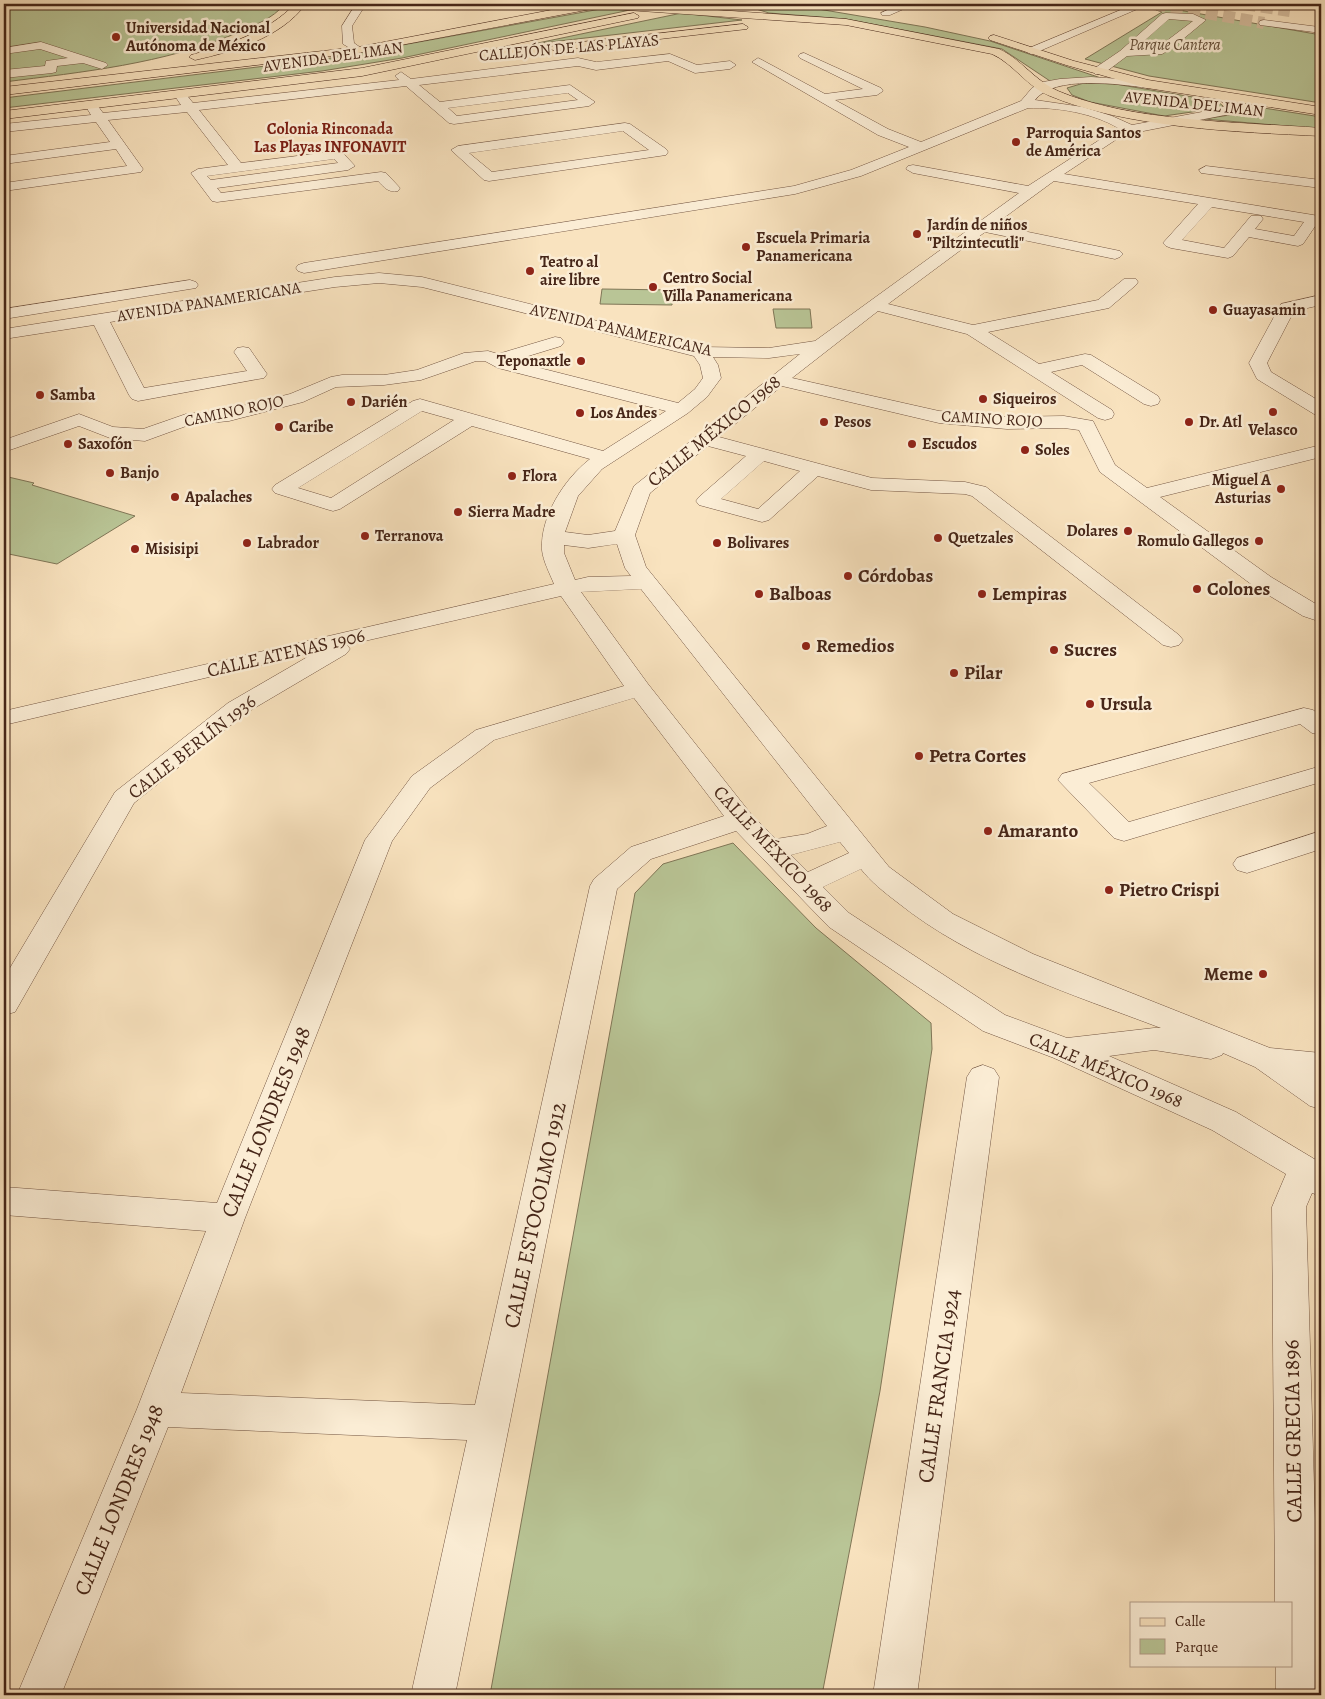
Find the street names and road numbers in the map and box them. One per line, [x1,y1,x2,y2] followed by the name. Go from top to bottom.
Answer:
[478,29,660,67] street label: CALLEJÓN DE LAS PLAYAS
[261,36,404,78] street label: AVENIDA DEL IMAN
[1122,86,1265,122] street label: AVENIDA DEL IMAN
[115,276,303,328] street label: AVENIDA PANAMERICANA
[527,298,715,362] street label: AVENIDA PANAMERICANA
[642,369,786,493] street label: CALLE MÉXICO 1968
[182,390,286,432] street label: CAMINO ROJO
[941,405,1043,433] street label: CAMINO ROJO
[205,622,368,684] street label: CALLE ATENAS 1906
[123,689,262,805] street label: CALLE BERLÍN 1936
[707,780,839,918] street label: CALLE MÉXICO 1968
[214,1022,318,1222] street label: CALLE LONDRES 1948
[1025,1026,1187,1114] street label: CALLE MÉXICO 1968
[496,1099,574,1331] street label: CALLE ESTOCOLMO 1912
[911,1287,967,1485] street label: CALLE FRANCIA 1924
[1276,1339,1310,1523] street label: CALLE GRECIA 1896
[67,1400,171,1600] street label: CALLE LONDRES 1948

